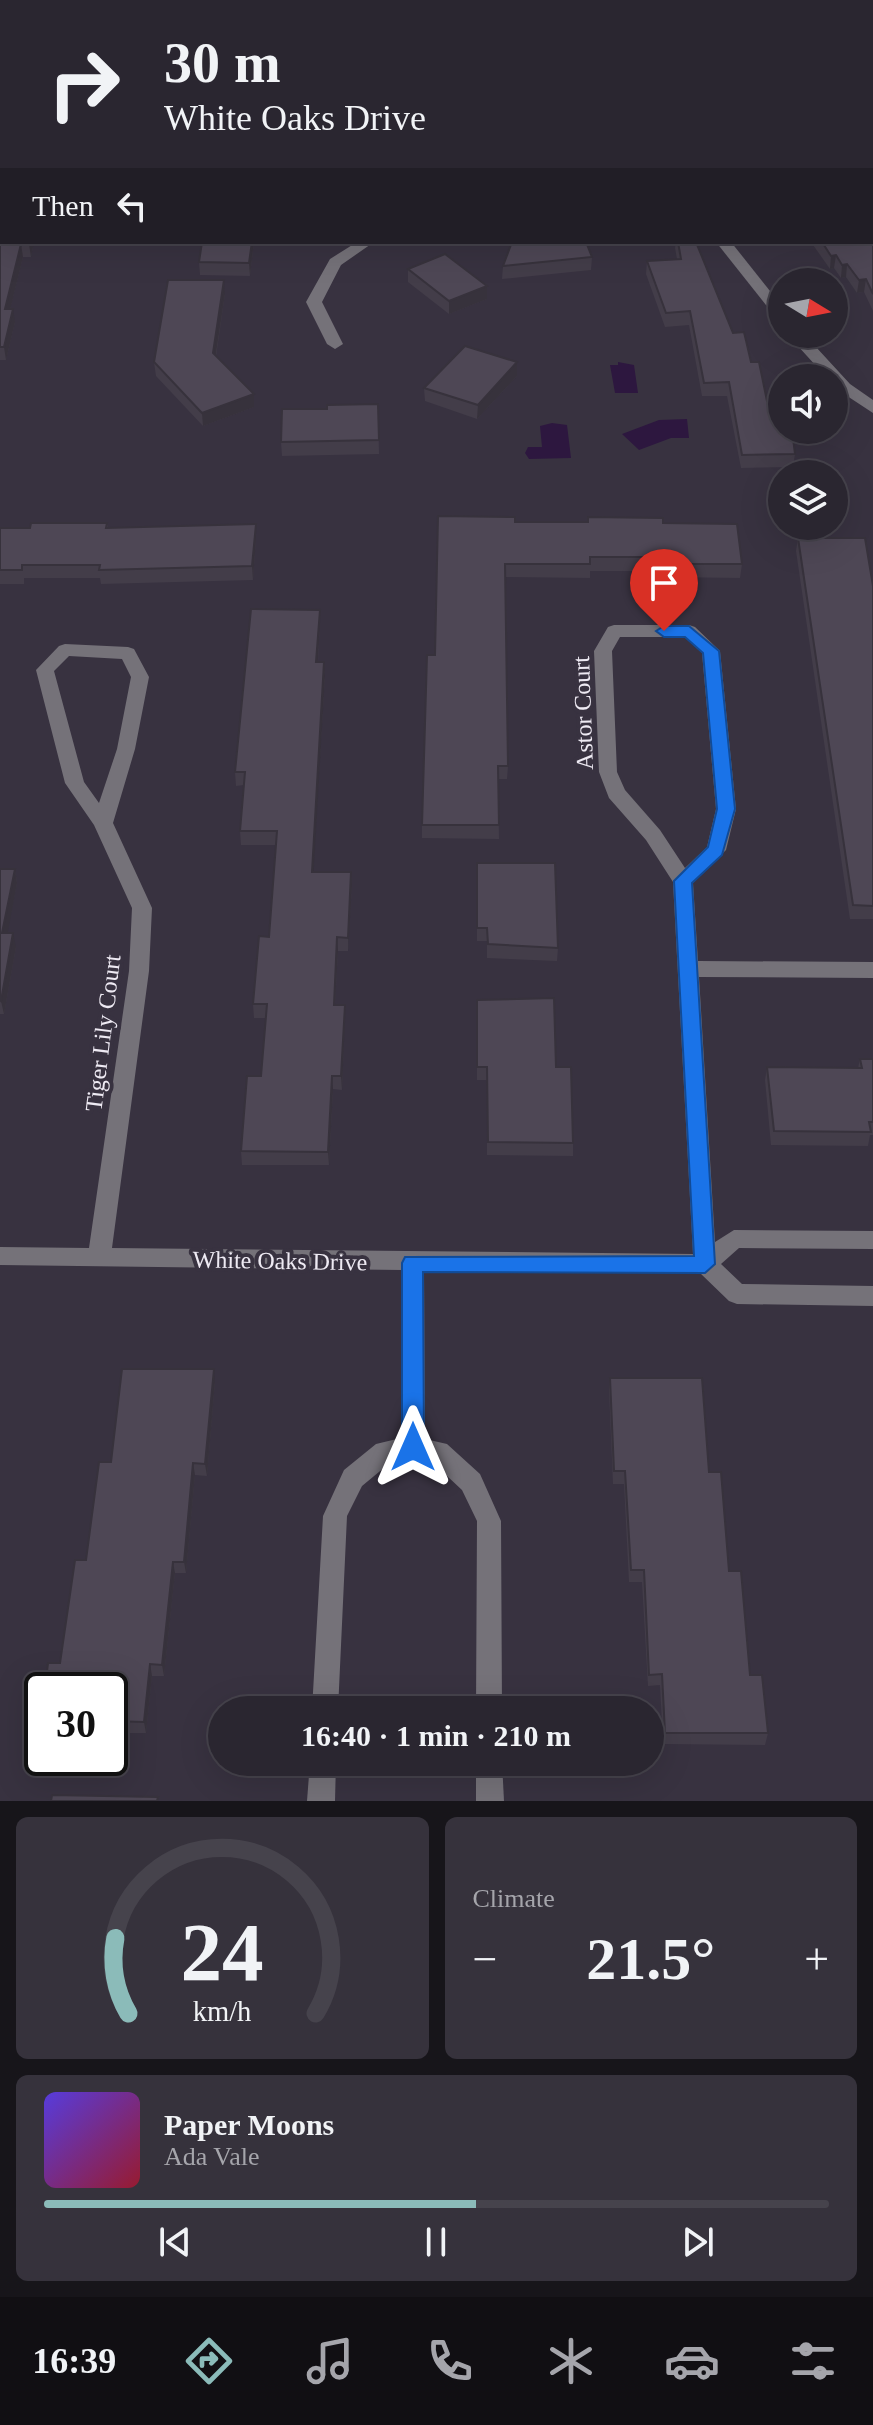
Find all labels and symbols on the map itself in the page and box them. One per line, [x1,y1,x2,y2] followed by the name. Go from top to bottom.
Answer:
[768,268,848,348] north arrow
[630,549,698,631] pin
[568,655,598,770] street label: Astor Court
[80,953,126,1113] street label: Tiger Lily Court
[192,1246,368,1276] street label: White Oaks Drive
[371,1405,455,1489] position arrow
[24,1672,128,1776] speed limit sign: 30

